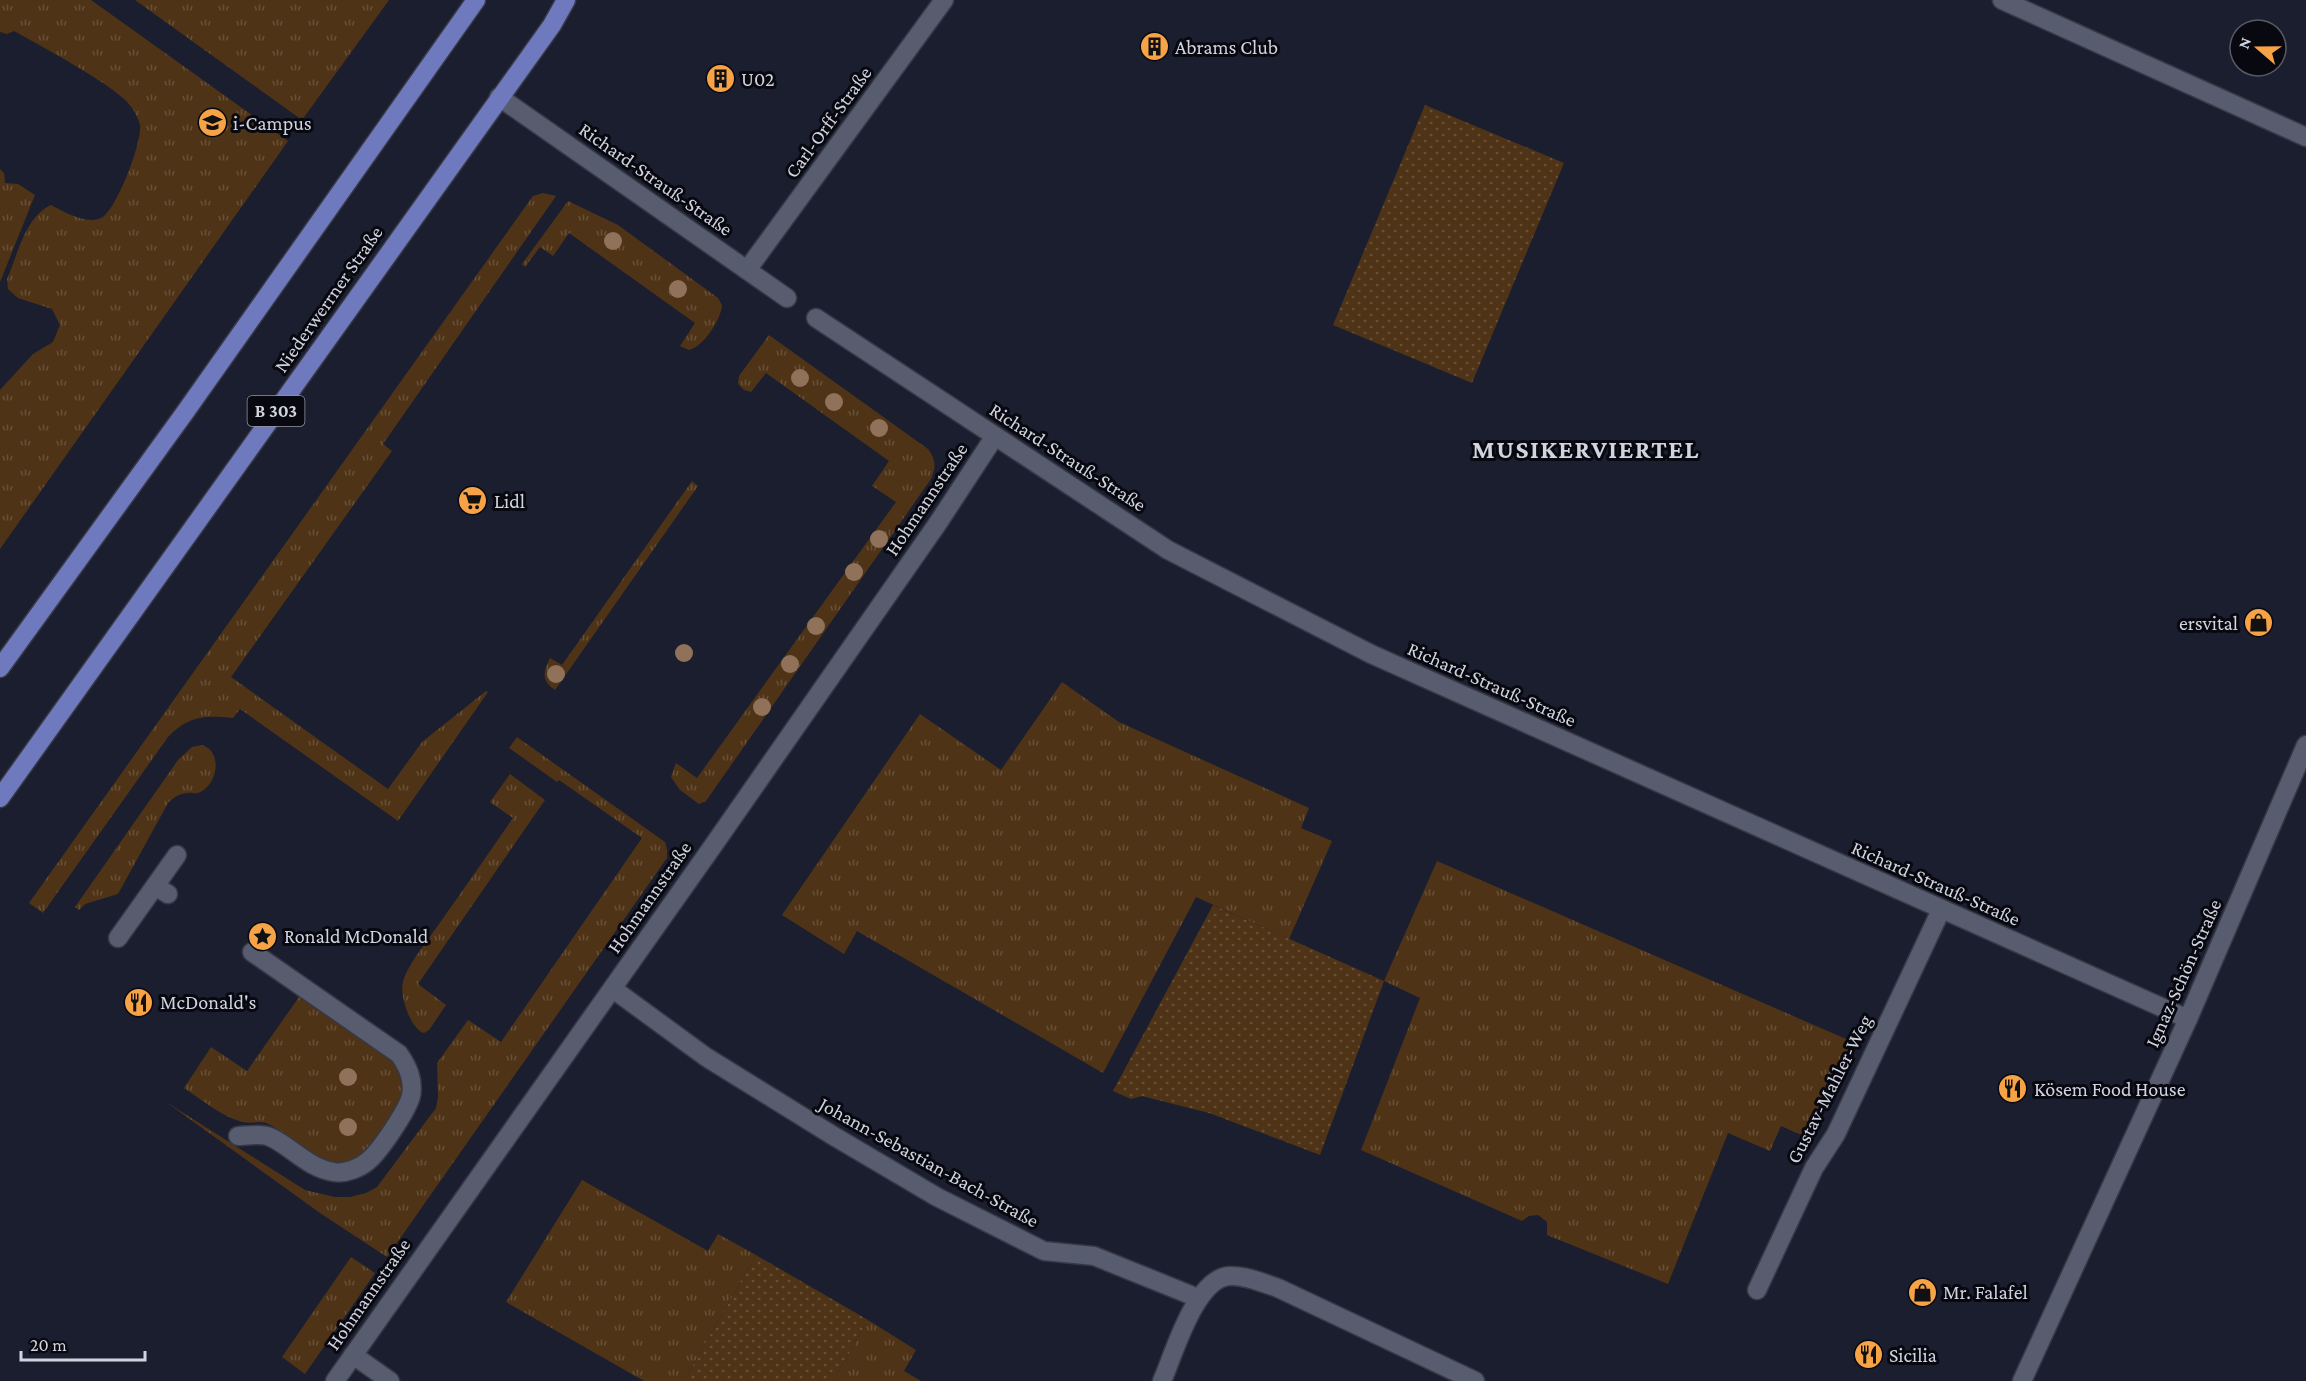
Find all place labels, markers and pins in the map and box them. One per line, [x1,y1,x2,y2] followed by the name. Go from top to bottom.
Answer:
[1138,31,1170,63] building icon: Abrams Club
[1175,36,1278,58] place label: Abrams Club
[704,63,736,95] building icon: U02
[741,68,775,90] place label: U02
[196,107,228,139] school or university icon: i-Campus
[233,112,312,135] place label: i-Campus
[457,485,489,517] supermarket icon: Lidl
[494,490,525,512] place label: Lidl
[2243,607,2275,639] shop icon: ersvital
[2179,612,2238,634] place label: ersvital
[247,920,279,952] place icon: Ronald McDonald
[284,925,429,947] place label: Ronald McDonald
[123,986,155,1018] restaurant icon: McDonald's
[160,991,256,1013] place label: McDonald's
[1997,1073,2029,1105] restaurant icon: Kösem Food House
[2034,1078,2186,1100] place label: Kösem Food House
[1906,1276,1938,1308] shop icon: Mr. Falafel
[1943,1281,2028,1303] place label: Mr. Falafel
[1852,1339,1884,1371] restaurant icon: Sicilia
[1889,1344,1937,1366] place label: Sicilia

